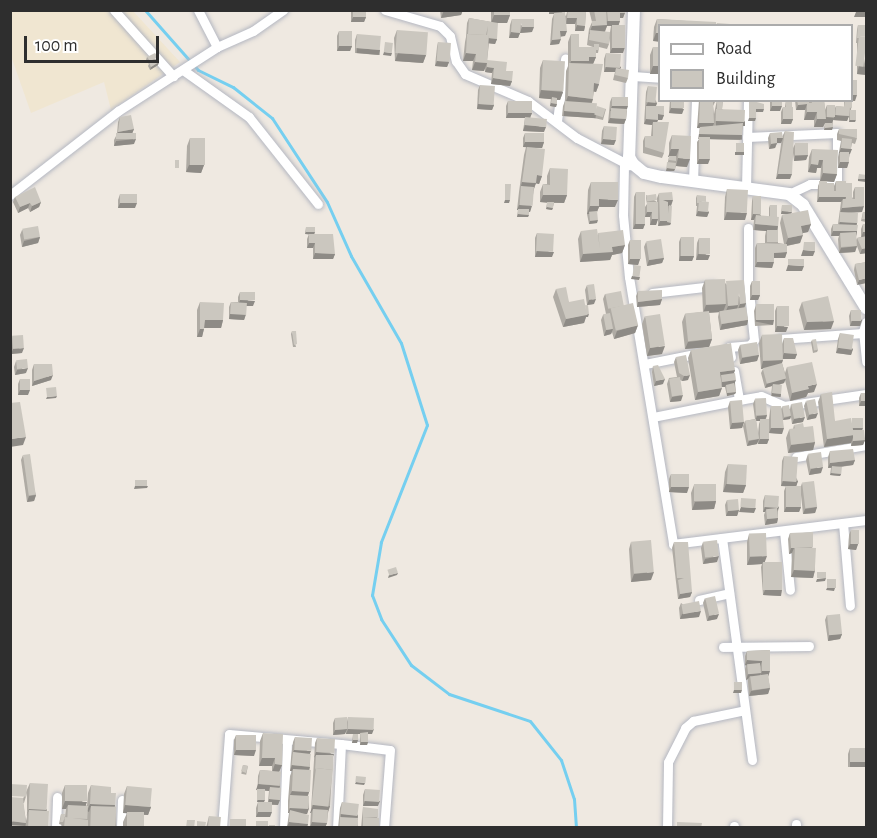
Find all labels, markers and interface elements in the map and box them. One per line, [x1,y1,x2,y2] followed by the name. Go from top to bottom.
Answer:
[27,24,162,62] scale bar
[658,24,853,102] legend
[35,37,78,55] text: 100 m
[716,40,752,58] text: Road
[716,70,775,88] text: Building

